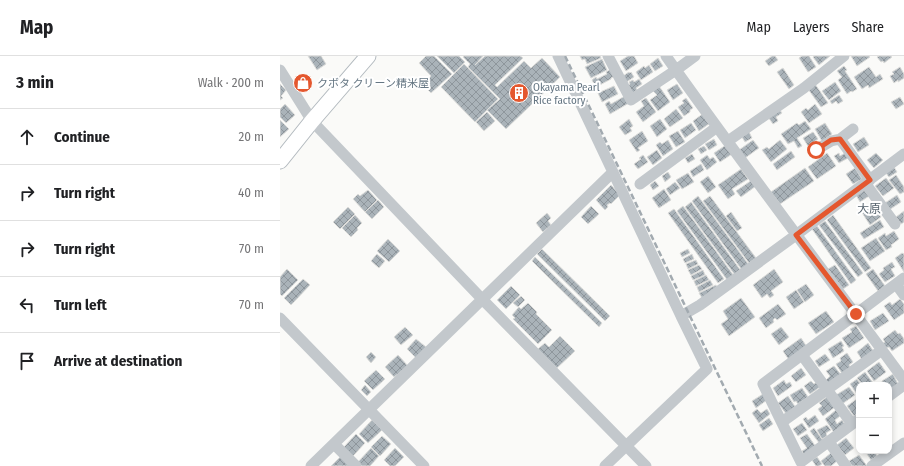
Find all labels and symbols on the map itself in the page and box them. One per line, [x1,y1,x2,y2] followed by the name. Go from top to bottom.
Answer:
[292,72,314,94] shop icon: クボタ クリーン精米屋
[317,77,429,90] place label: クボタ クリーン精米屋
[533,81,600,107] place label: Okayama Pearl Rice factory
[508,82,530,104] building icon: Okayama Pearl Rice factory
[807,141,825,159] route start
[857,202,881,216] district label: 大原
[847,305,865,323] route end

